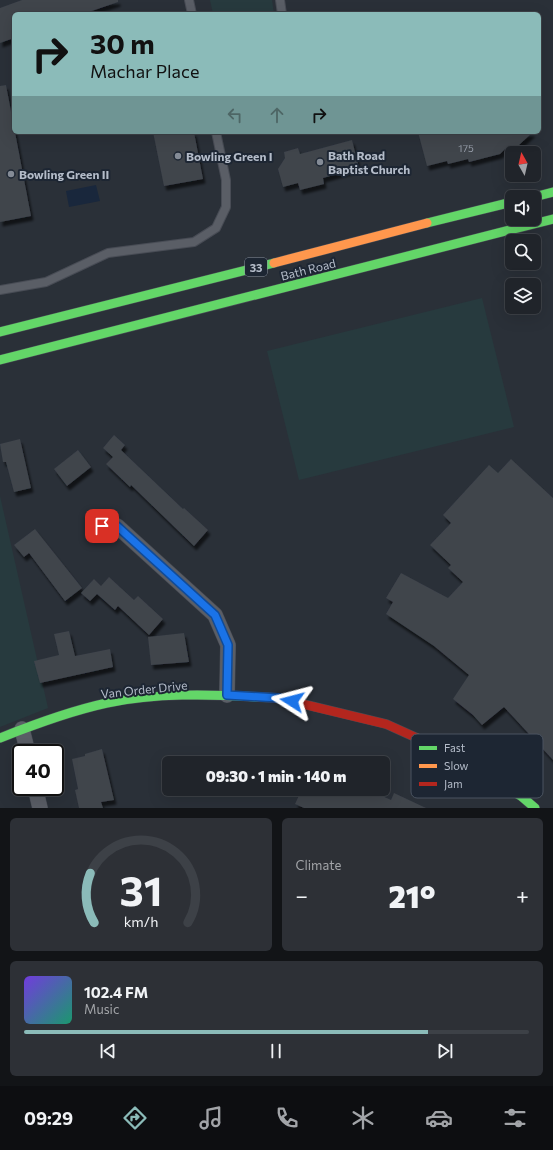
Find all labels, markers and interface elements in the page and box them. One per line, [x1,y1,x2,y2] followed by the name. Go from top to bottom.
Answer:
[90,26,155,60] text: 30 m
[24,28,76,80] icon: right
[90,60,199,82] text: Machar Place
[224,104,246,126] icon: left
[266,104,288,126] icon: ahead
[308,104,330,126] icon: right
[458,142,474,154] house number: 175
[505,146,541,182] north arrow
[505,146,541,314] map controls
[328,148,410,176] place label: Bath Road Baptist Church
[186,149,272,163] place label: Bowling Green I
[173,151,183,161] marker: Bowling Green I
[315,157,325,167] marker: Bath Road Baptist Church
[19,167,109,181] place label: Bowling Green II
[6,169,16,179] marker: Bowling Green II
[505,190,541,226] button: sound
[505,234,541,270] button: search
[279,255,337,283] street label: Bath Road
[245,258,267,276] road number: 33
[505,278,541,314] button: layers
[85,509,119,543] pin
[91,515,113,537] icon: arrive
[100,678,188,700] street label: Van Order Drive
[271,680,313,722] position arrow
[411,734,543,798] legend
[444,741,466,754] text: Fast
[12,744,64,796] speed limit sign: 40
[444,759,469,772] text: Slow
[206,767,346,785] text: 09:30 · 1 min · 140 m
[444,777,463,791] text: Jam
[296,857,341,873] text: Climate
[119,863,162,914] text: 31
[388,877,436,914] text: 21°
[296,882,308,909] text: −
[516,882,529,909] text: +
[123,911,158,929] text: km/h
[84,983,148,1001] text: 102.4 FM
[84,1001,119,1017] text: Music
[97,1040,119,1062] icon: previous
[265,1040,287,1062] icon: pause
[434,1040,456,1062] icon: next
[121,1104,149,1132] icon: directions
[197,1104,225,1132] icon: music
[273,1104,301,1132] icon: phone
[349,1104,377,1132] icon: climate
[425,1104,453,1132] icon: car
[501,1104,529,1132] icon: filters
[24,1107,73,1129] text: 09:29

